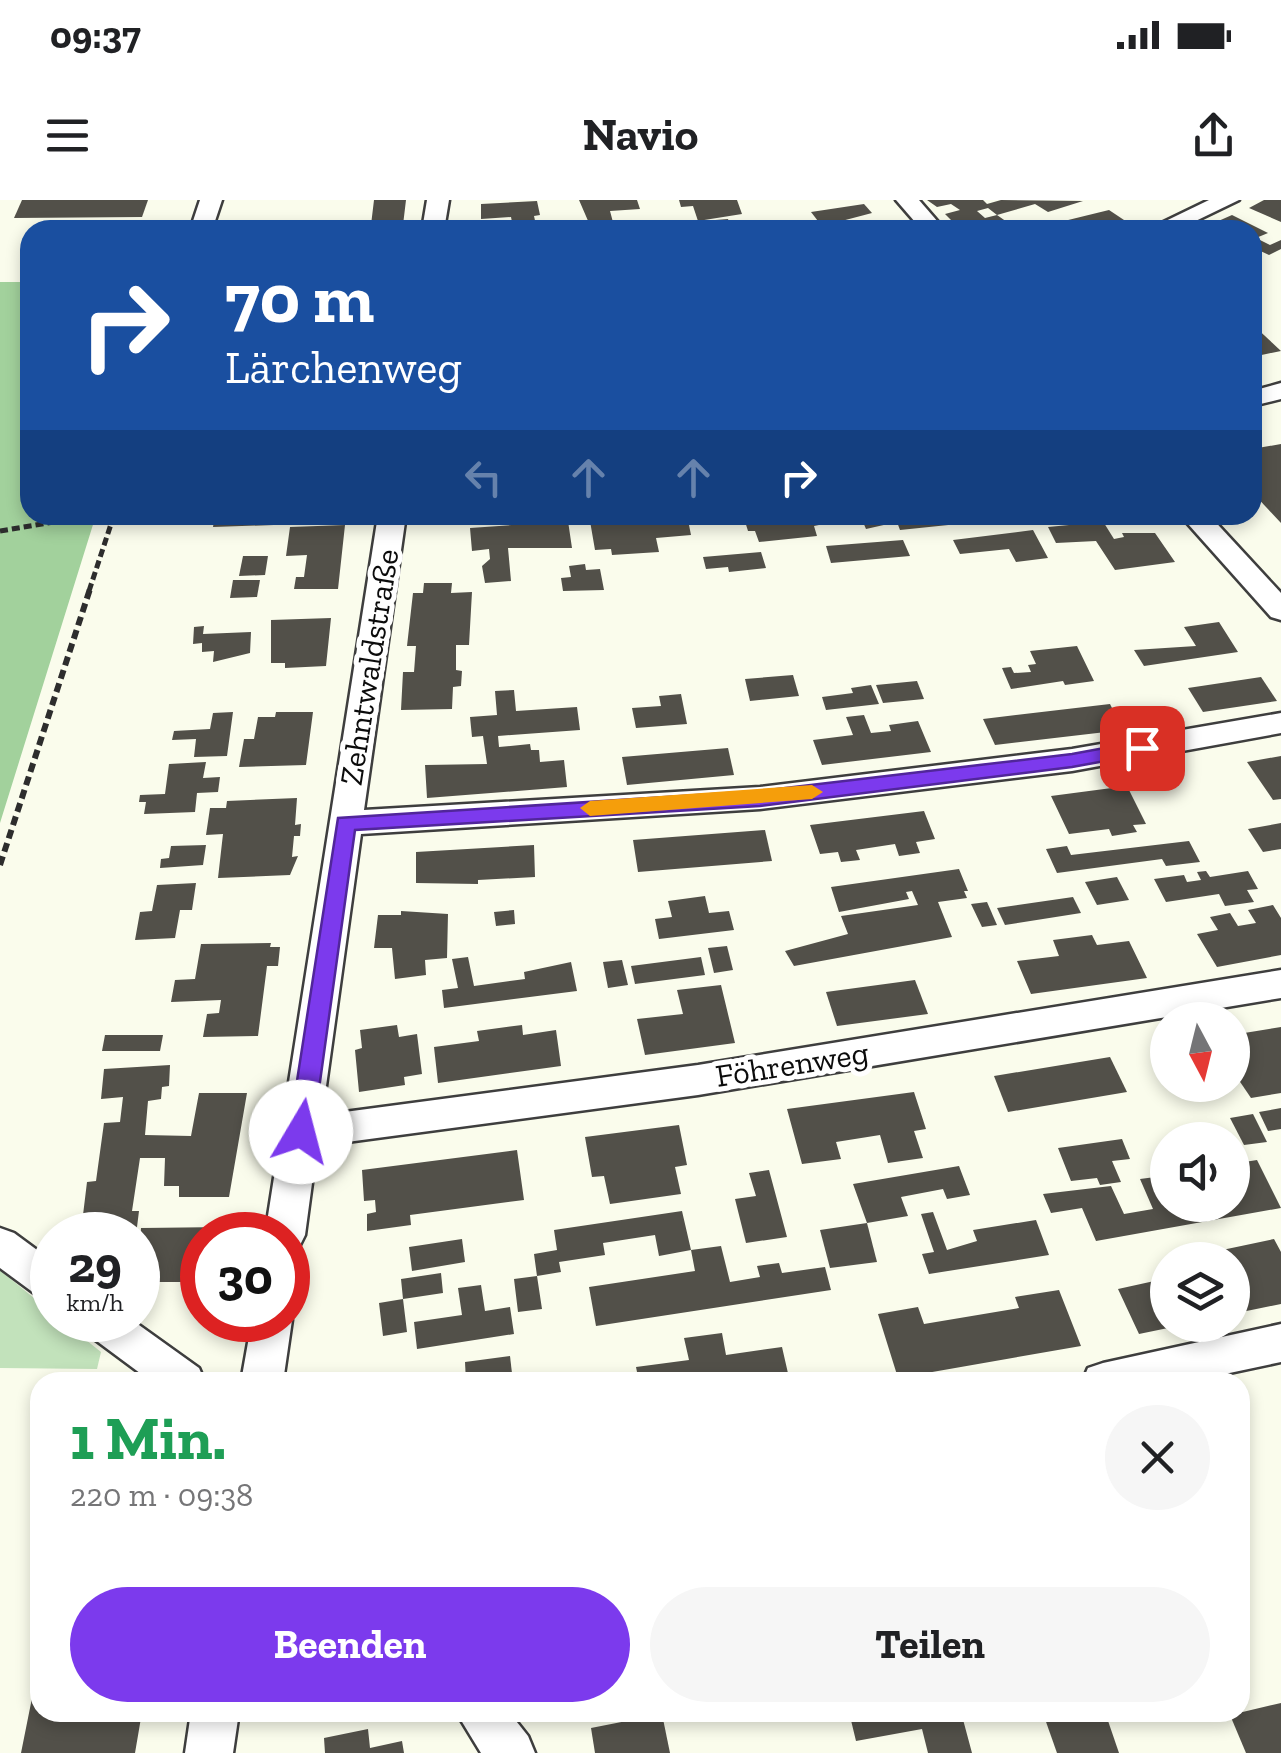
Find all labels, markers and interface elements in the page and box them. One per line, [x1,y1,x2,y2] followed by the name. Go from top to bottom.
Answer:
[50,12,141,58] text: 09:37
[40,108,95,163] icon: menu
[583,108,698,162] text: Navio
[1186,108,1241,163] icon: share
[225,256,374,340] text: 70 m
[60,260,190,390] icon: right
[225,341,462,395] text: Lärchenweg
[456,450,511,505] icon: left
[561,450,616,505] icon: ahead
[666,450,721,505] icon: ahead
[771,450,826,505] icon: right
[332,546,406,788] street label: Zehntwaldstraße
[1100,706,1185,791] pin
[1115,721,1170,776] icon: arrive
[1150,1002,1250,1102] north arrow
[1150,1002,1250,1342] map controls
[713,1033,871,1095] street label: Föhrenweg
[249,1080,353,1184] position arrow
[1150,1122,1250,1222] button: sound
[180,1212,310,1342] speed limit sign: 30
[68,1235,122,1295] text: 29
[1150,1242,1250,1342] button: layers
[66,1287,124,1317] text: km/h
[70,1402,226,1474] text: 1 Min.
[1105,1405,1210,1510] button: close
[70,1476,253,1514] text: 220 m · 09:38
[70,1587,630,1702] button: Beenden
[650,1587,1210,1702] button: Teilen

